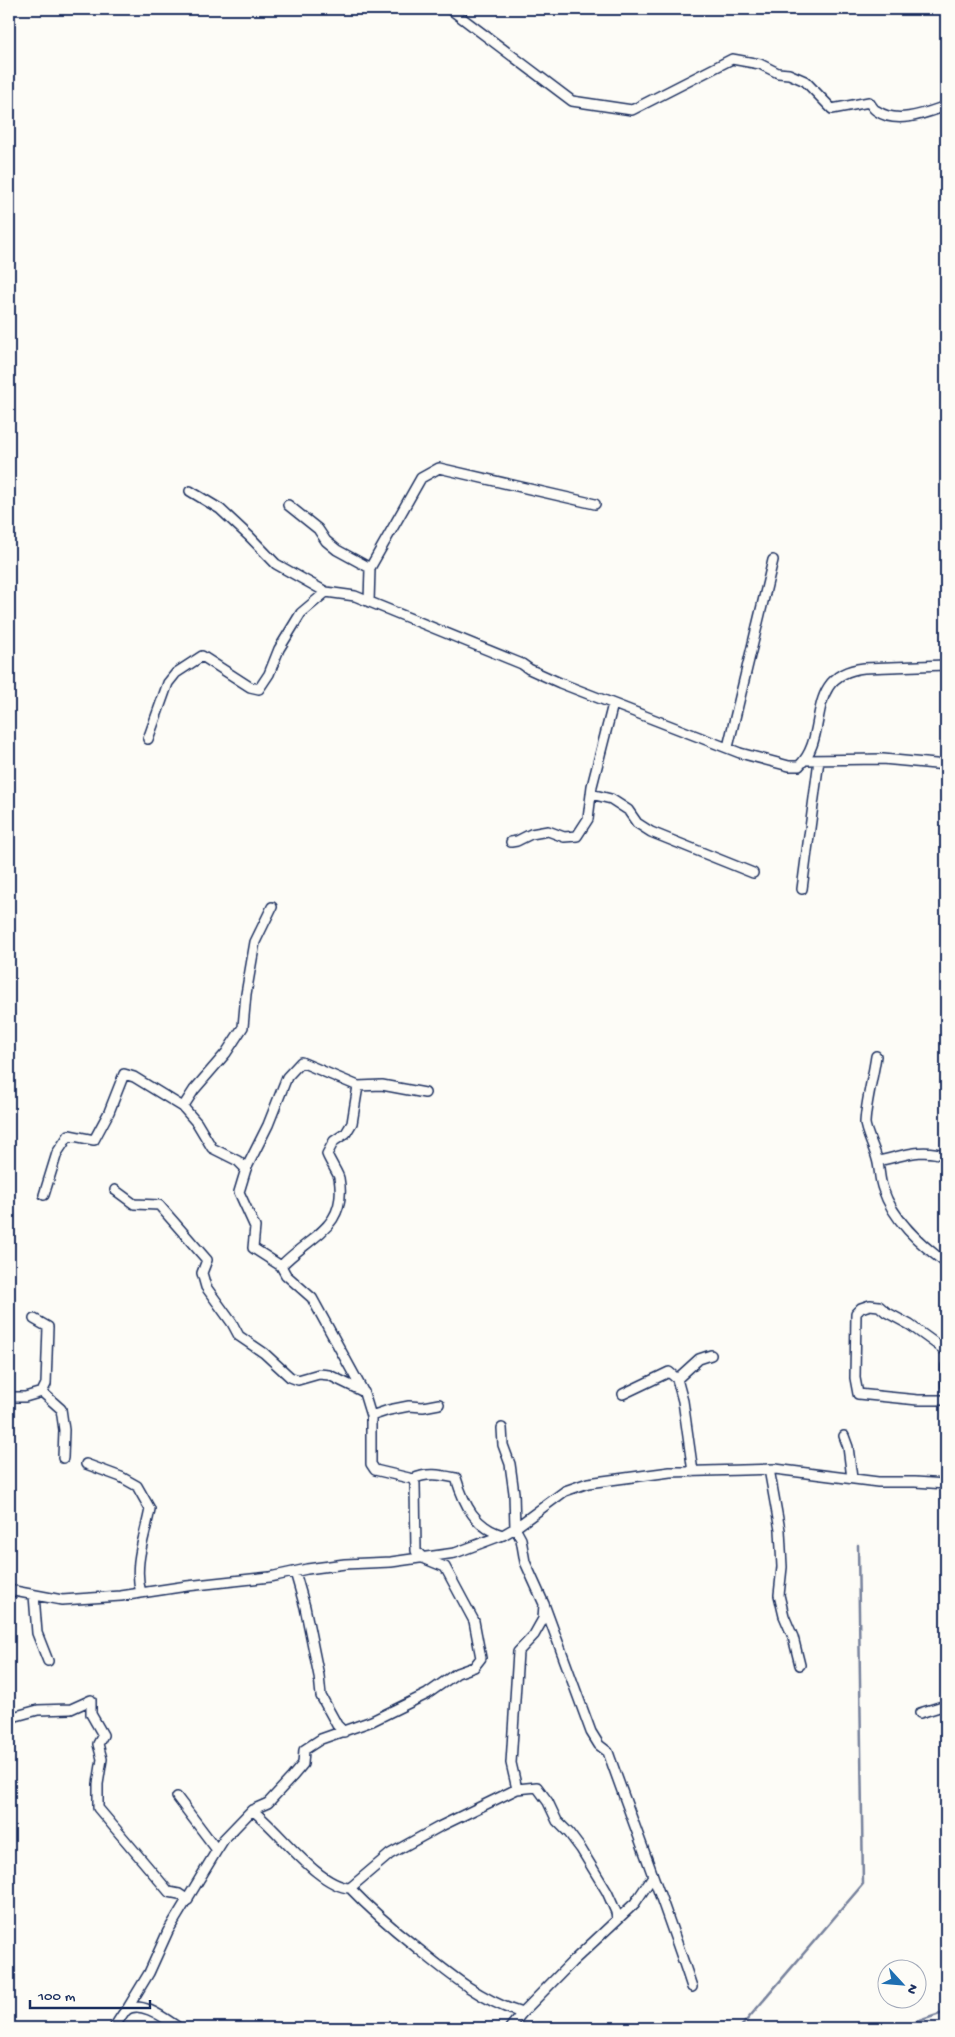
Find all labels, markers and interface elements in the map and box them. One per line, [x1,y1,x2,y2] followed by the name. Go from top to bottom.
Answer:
[878,1960,928,2010] north arrow
[30,1977,150,2009] scale bar
[902,1981,921,1996] text: N
[37,1988,76,2006] text: 100 m

